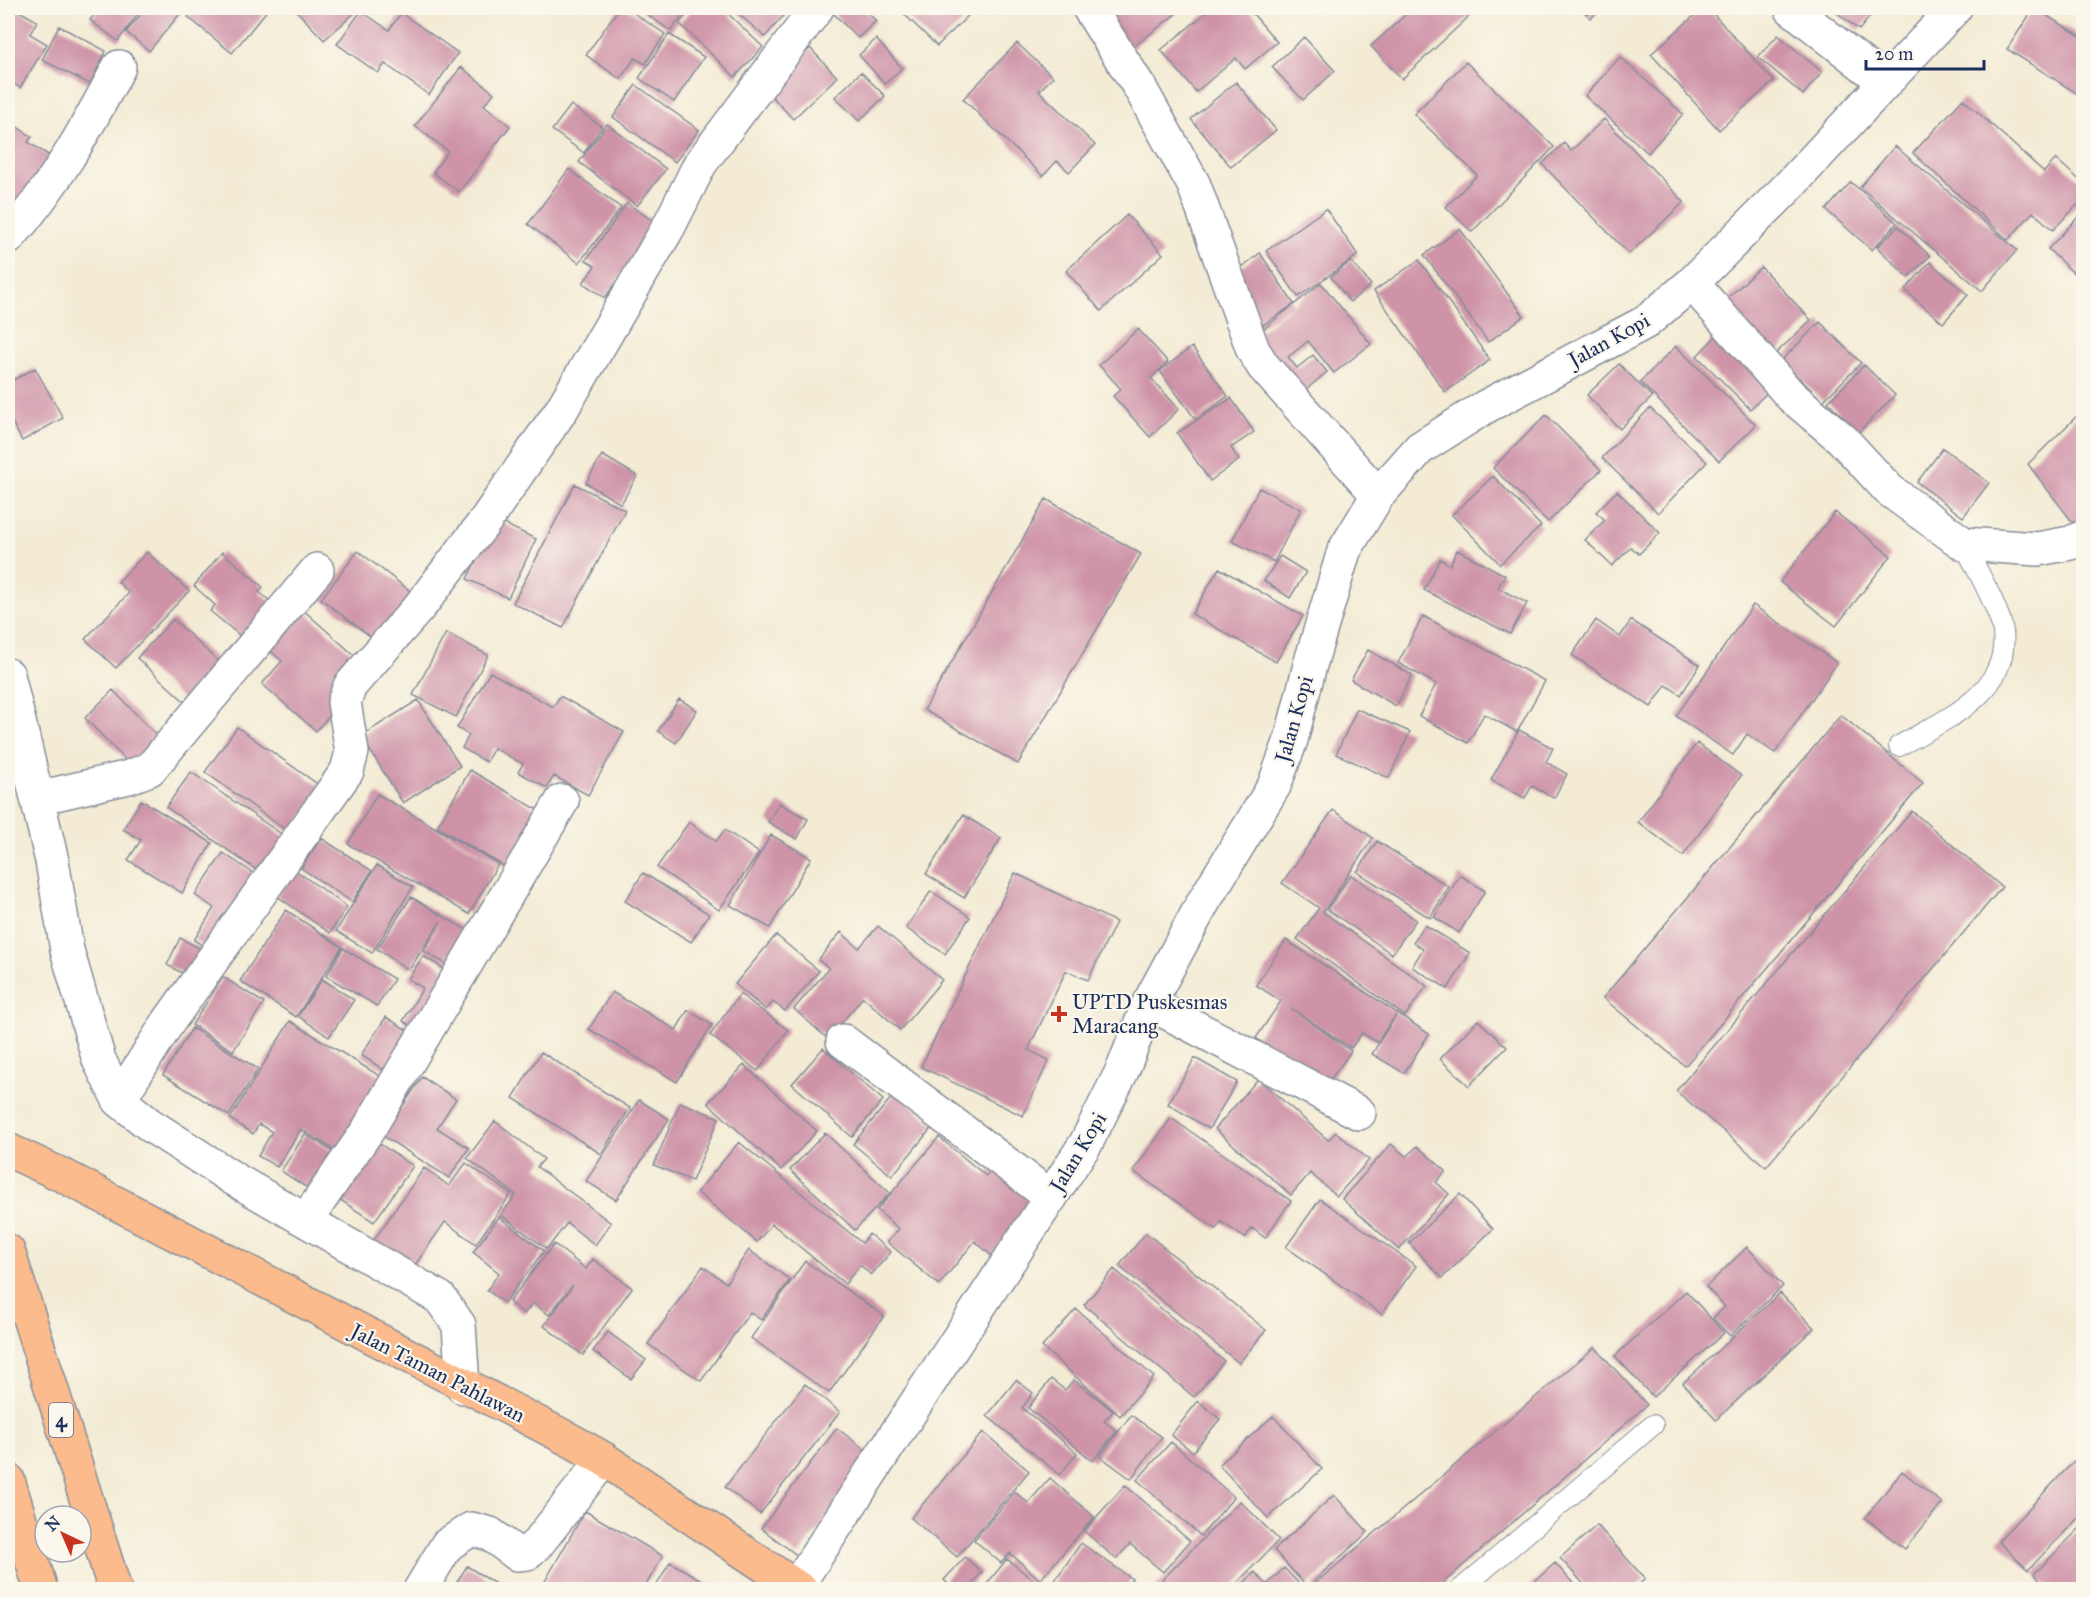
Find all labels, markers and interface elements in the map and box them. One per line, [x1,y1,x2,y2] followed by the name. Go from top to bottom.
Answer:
[1866,33,1984,71] scale bar
[1875,43,1913,65] text: 20 m
[1562,307,1654,374] street label: Jalan Kopi
[1269,672,1319,767] street label: Jalan Kopi
[1072,989,1227,1039] place label: UPTD Puskesmas Maracang
[1050,1005,1068,1023] marker: UPTD Puskesmas Maracang
[1043,1107,1112,1199] street label: Jalan Kopi
[345,1317,530,1428] street label: Jalan Taman Pahlawan
[49,1403,73,1437] road number: 4
[33,1504,93,1564] north arrow
[41,1512,65,1535] text: N

